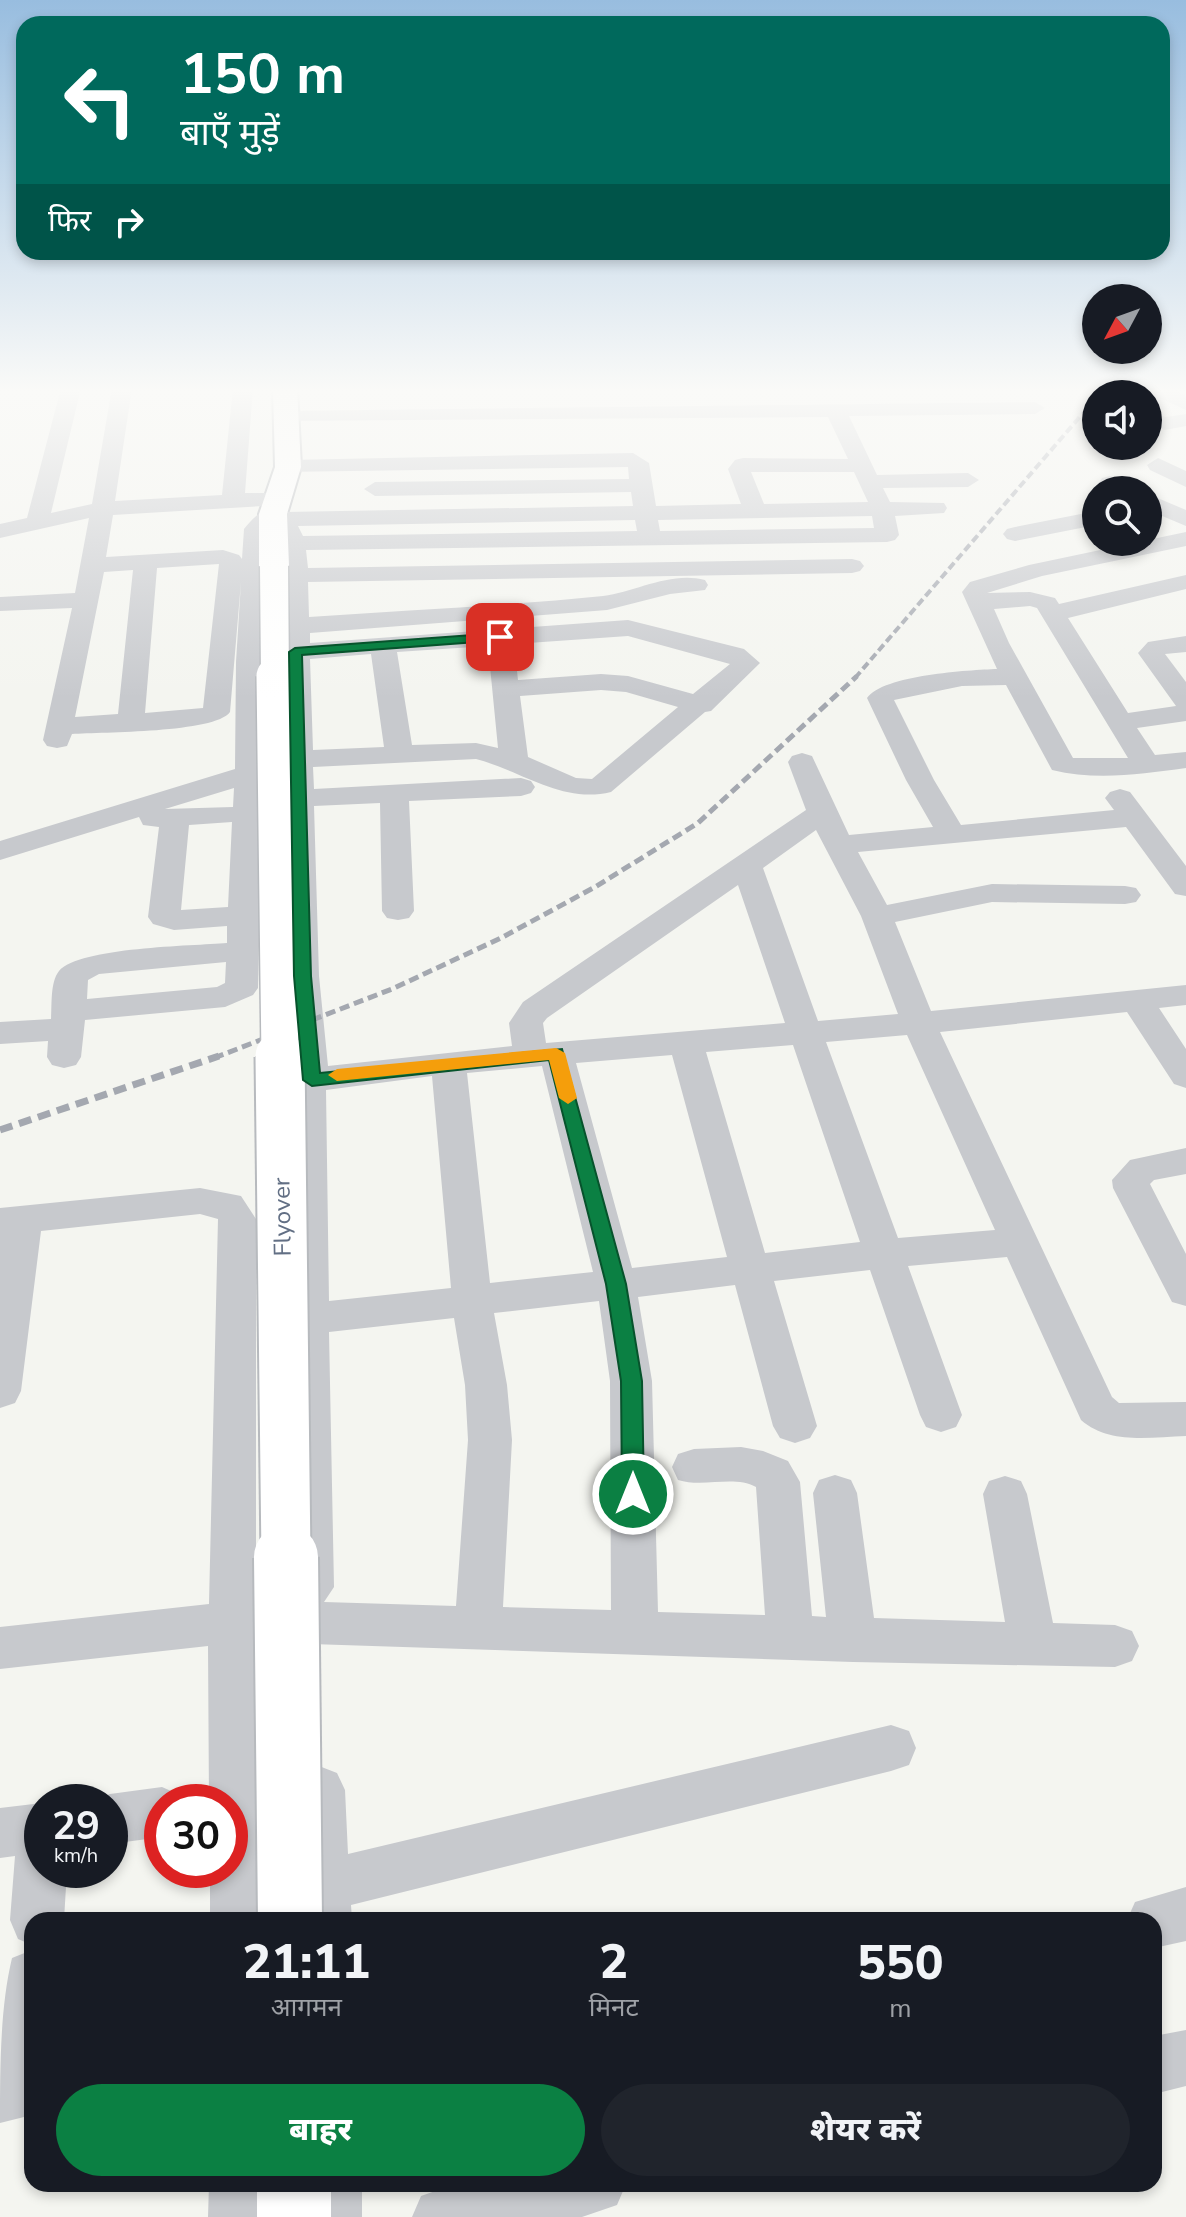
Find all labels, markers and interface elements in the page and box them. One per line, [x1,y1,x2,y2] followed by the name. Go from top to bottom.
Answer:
[180,36,345,113] text: 150 m
[48,48,152,152] icon: left
[180,109,280,158] text: बाएँ मुड़ें
[107,200,151,244] icon: right
[48,201,91,242] text: फिर
[1082,284,1162,364] north arrow
[1082,284,1162,556] map controls
[1082,380,1162,460] button: sound
[1082,476,1162,556] button: search
[466,603,534,671] pin
[478,615,522,659] icon: arrive
[265,1177,299,1257] street label: Flyover
[591,1452,675,1536] position arrow
[144,1784,248,1888] speed limit sign: 30
[52,1799,100,1853] text: 29
[54,1842,98,1869] text: km/h
[243,1929,370,1995] text: 21:11
[599,1929,628,1995] text: 2
[857,1930,943,1996] text: 550
[271,1990,342,2025] text: आगमन
[589,1990,639,2025] text: मिनट
[889,1991,911,2026] text: m
[56,2084,585,2176] button: बाहर
[601,2084,1130,2176] button: शेयर करें

